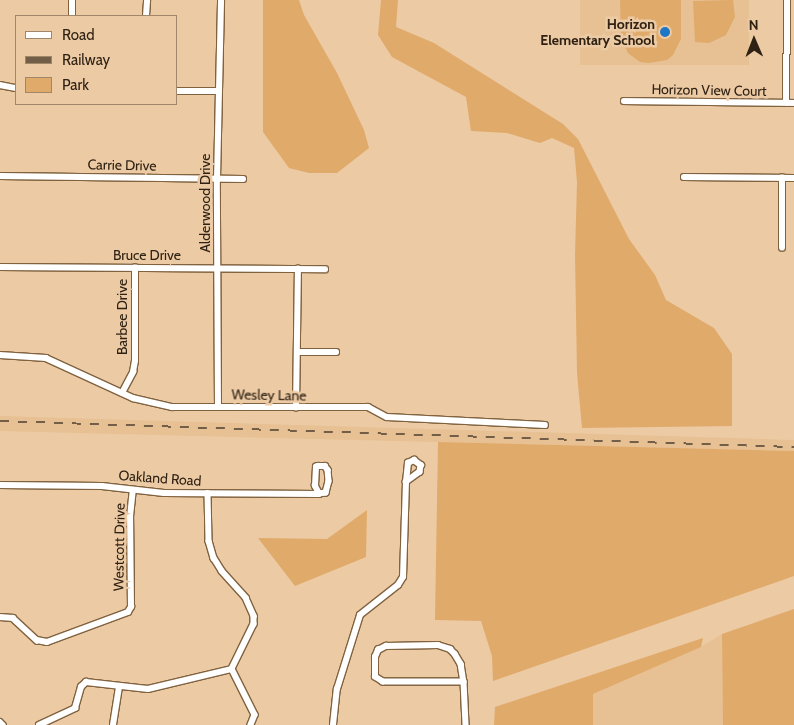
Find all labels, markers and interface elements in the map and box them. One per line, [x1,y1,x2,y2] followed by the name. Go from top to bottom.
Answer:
[15,15,178,105] legend
[729,15,779,65] north arrow
[540,16,655,48] place label: Horizon Elementary School
[749,16,759,34] text: N
[62,26,95,44] text: Road
[659,26,671,38] marker: Horizon Elementary School
[62,51,110,69] text: Railway
[62,76,89,94] text: Park
[651,81,767,99] street label: Horizon View Court
[197,154,213,252] street label: Alderwood Drive
[87,156,157,174] street label: Carrie Drive
[113,247,181,263] street label: Bruce Drive
[114,279,130,355] street label: Barbee Drive
[231,386,307,404] street label: Wesley Lane
[118,467,202,489] street label: Oakland Road
[110,503,128,591] street label: Westcott Drive

